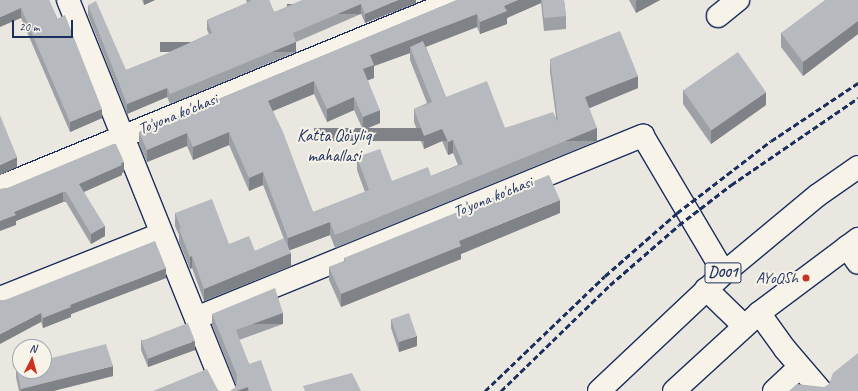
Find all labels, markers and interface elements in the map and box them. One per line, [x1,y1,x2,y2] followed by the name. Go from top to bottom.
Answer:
[14,12,75,38] scale bar
[19,19,39,35] text: 20 m
[136,89,220,139] street label: To'yona ko'chasi
[297,126,371,166] district label: Katta Qoʻyliq mahallasi
[451,172,535,222] street label: To'yona ko'chasi
[704,260,742,286] road number: D001
[756,268,798,288] place label: AYoQSh
[801,273,811,283] marker: AYoQSh
[12,339,52,379] north arrow
[29,341,37,355] text: N

